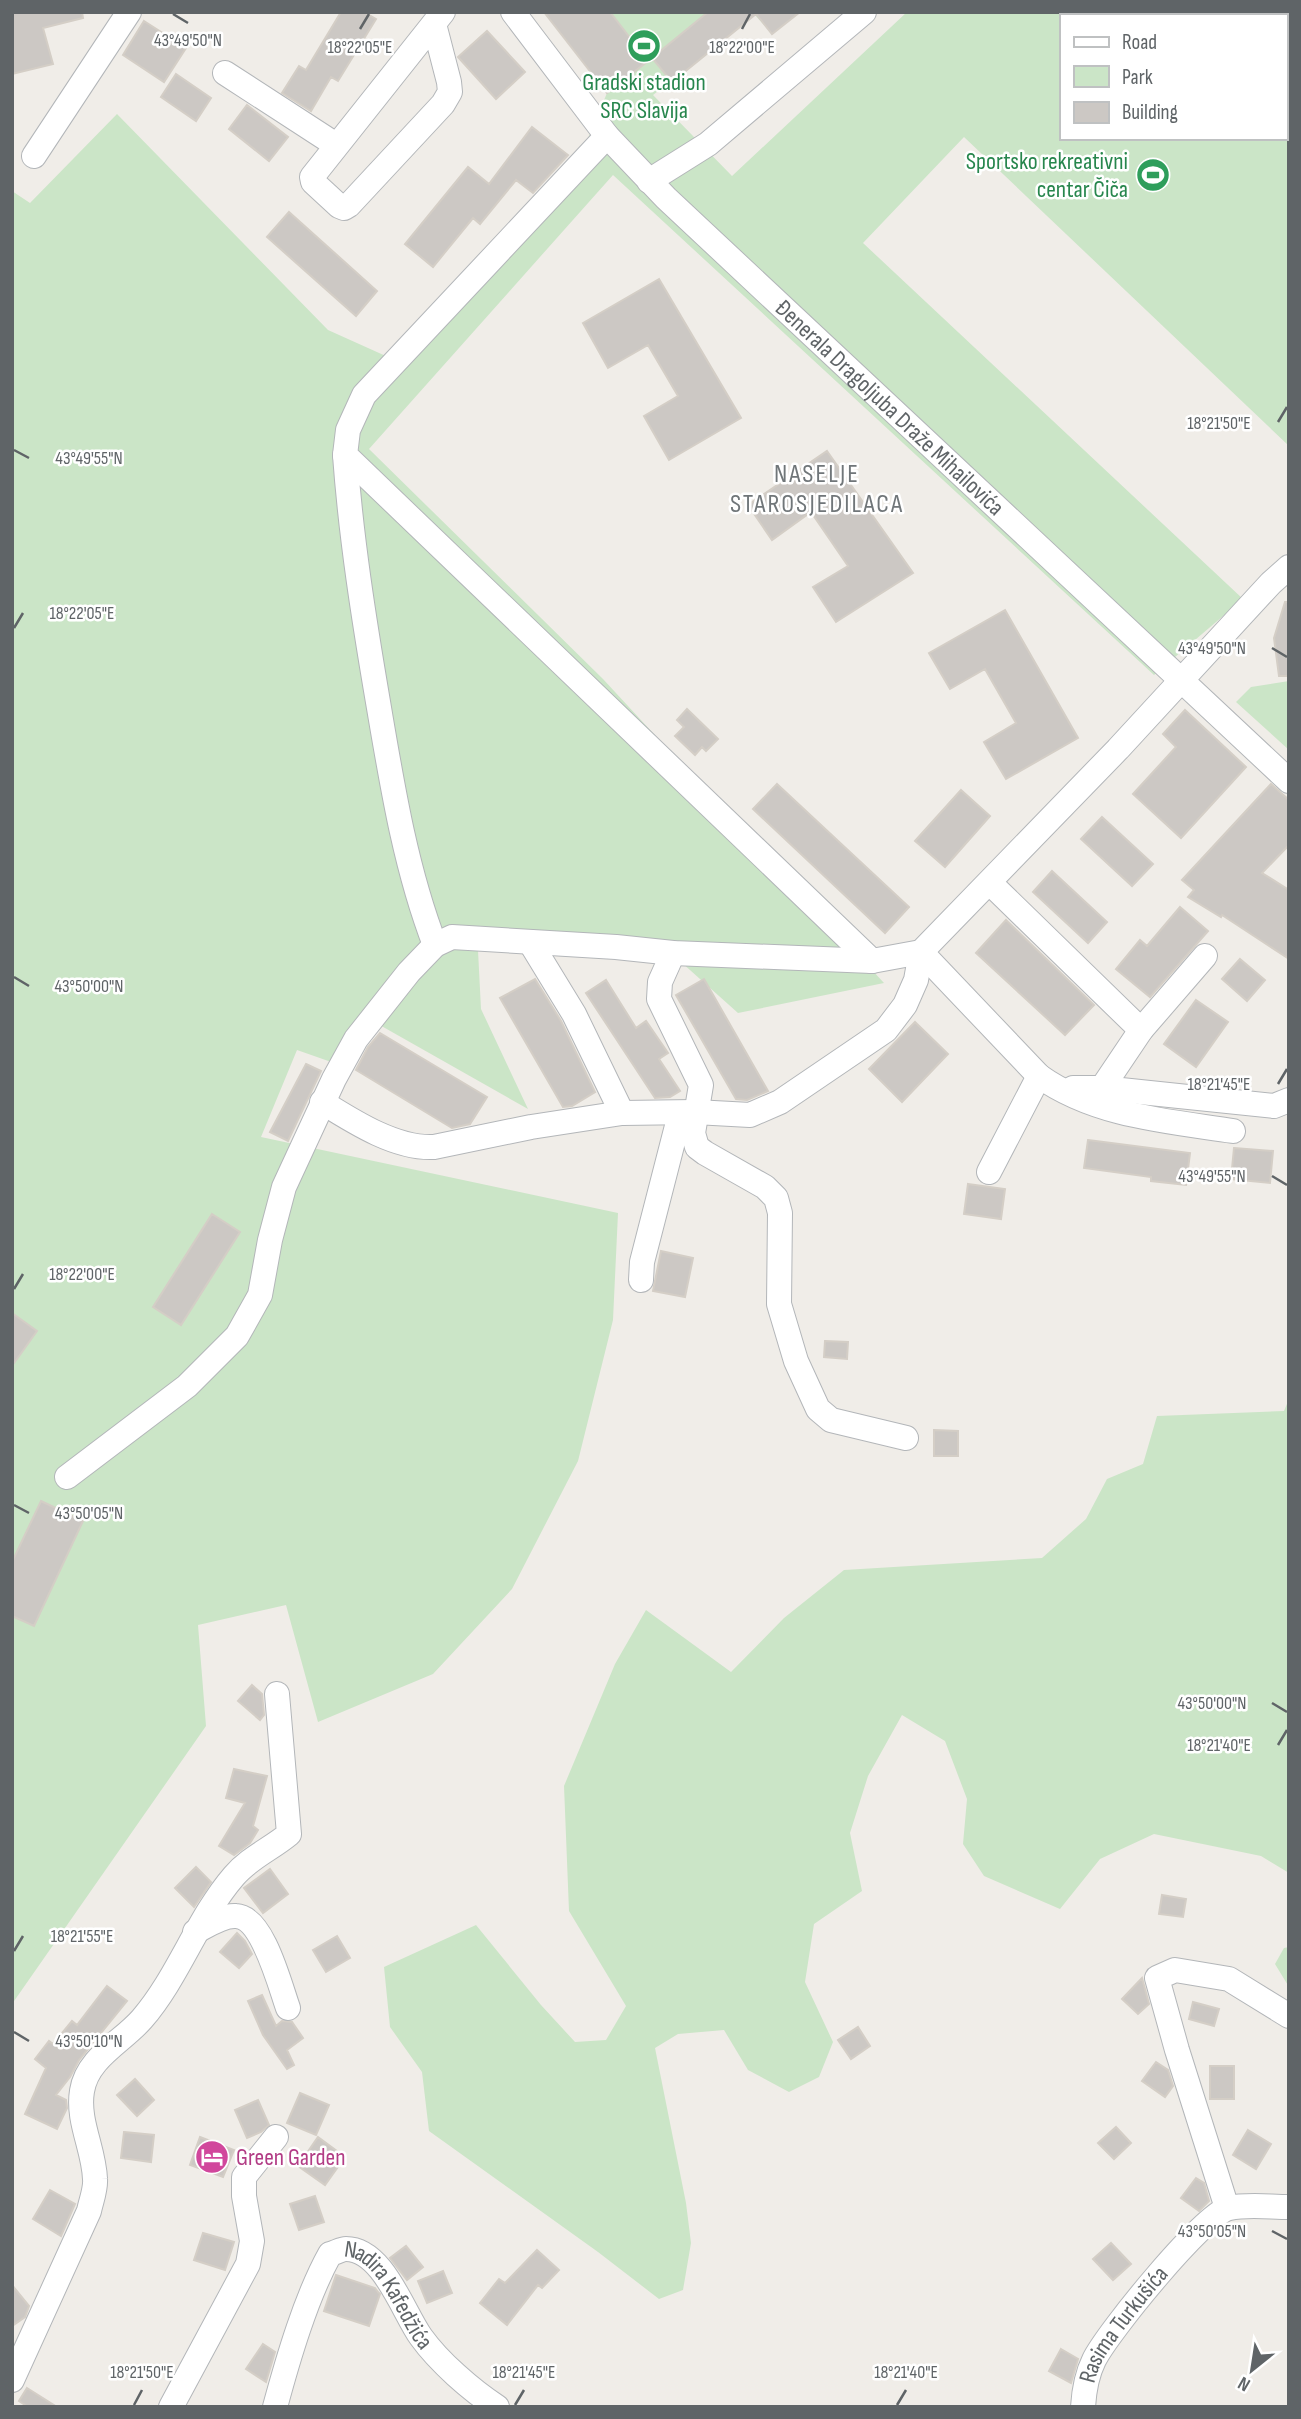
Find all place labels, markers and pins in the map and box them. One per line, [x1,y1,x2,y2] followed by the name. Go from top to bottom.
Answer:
[625,27,663,65] sports icon: Gradski stadion SRC Slavija
[582,68,706,125] place label: Gradski stadion SRC Slavija
[966,147,1128,204] place label: Sportsko rekreativni centar Čiča
[1134,156,1172,194] sports icon: Sportsko rekreativni centar Čiča
[193,2138,231,2176] hotel icon: Green Garden
[236,2143,345,2172] place label: Green Garden

